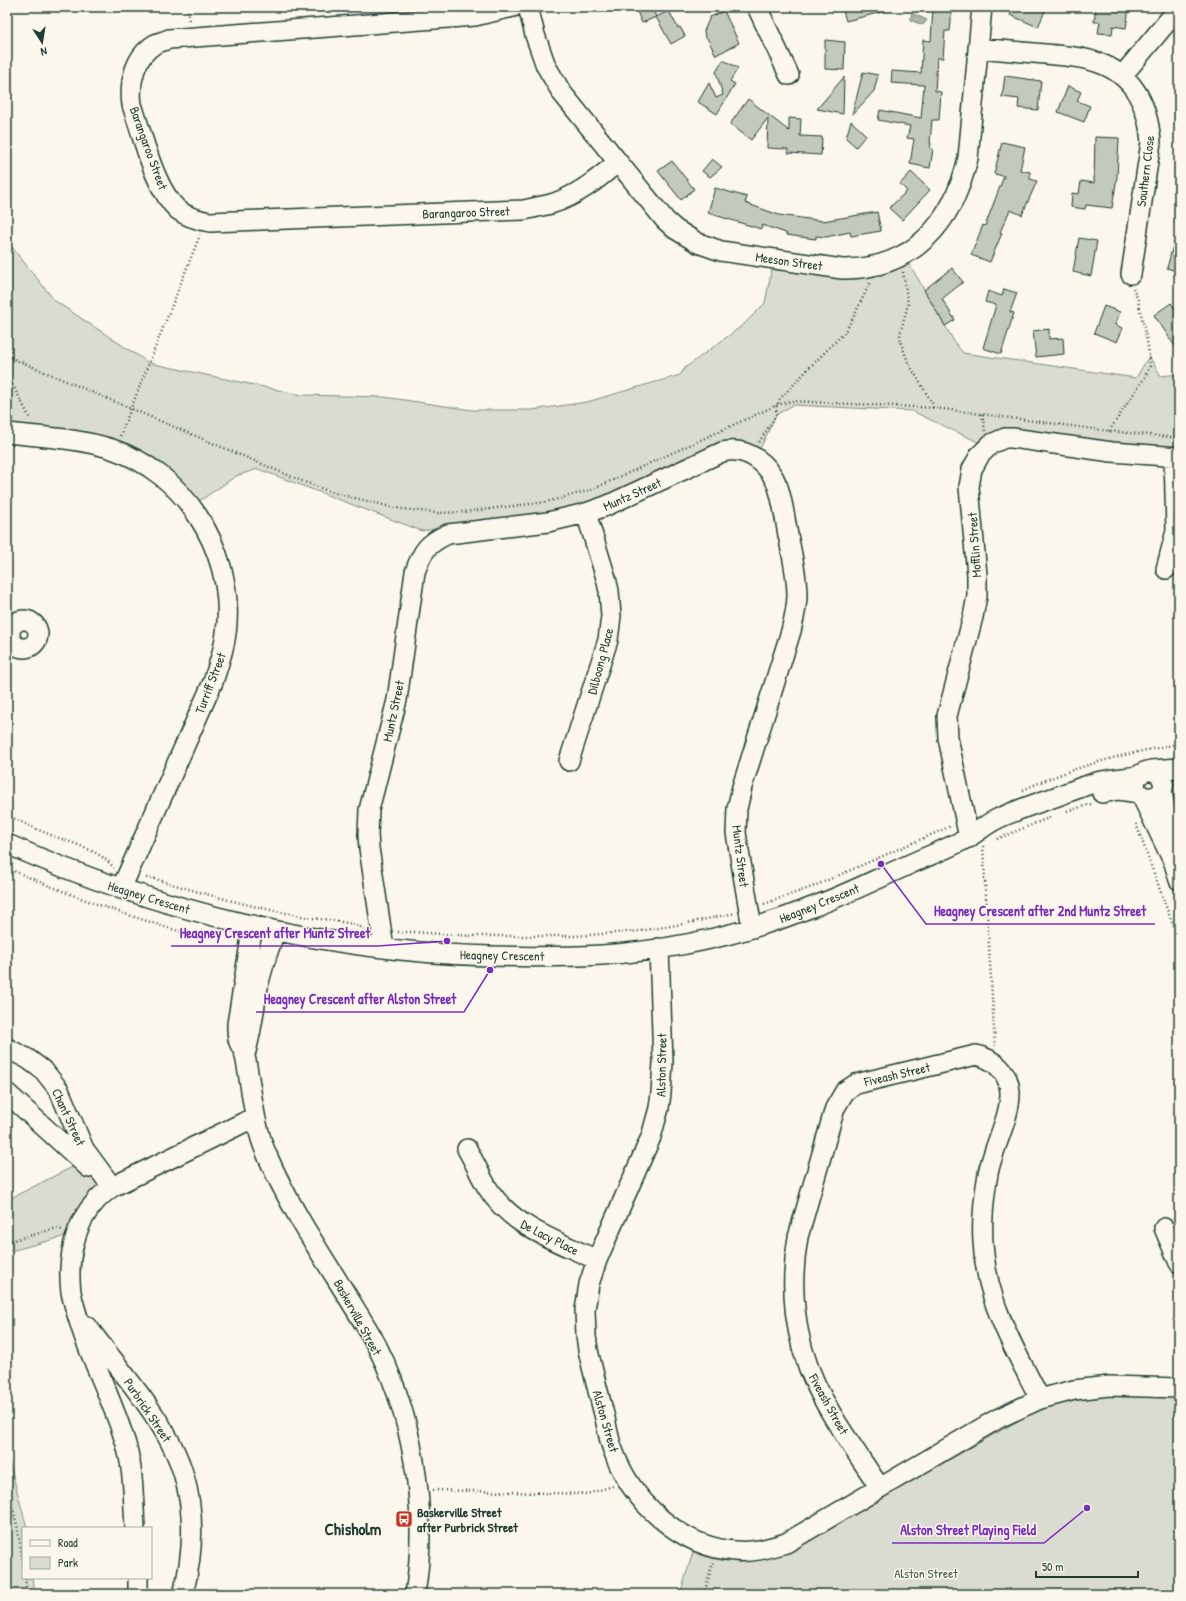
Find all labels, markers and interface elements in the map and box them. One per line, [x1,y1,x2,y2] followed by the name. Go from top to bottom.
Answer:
[22,22,62,62] north arrow
[40,44,48,59] text: N
[126,104,173,193] street label: Barangaroo Street
[1132,134,1158,208] street label: Southern Close
[422,201,510,223] street label: Barangaroo Street
[754,247,824,275] street label: Meeson Street
[600,473,665,515] street label: Muntz Street
[963,511,985,578] street label: Mofflin Street
[582,626,618,696] street label: Dilboong Place
[190,649,230,716] street label: Turriff Street
[378,678,408,743] street label: Muntz Street
[728,824,754,888] street label: Muntz Street
[106,876,193,918] street label: Heagney Crescent
[776,879,862,927] street label: Heagney Crescent
[926,898,1155,924] callout: Heagney Crescent after 2nd Muntz Street
[934,901,1147,922] text: Heagney Crescent after 2nd Muntz Street
[171,920,378,946] callout: Heagney Crescent after Muntz Street
[180,923,372,944] text: Heagney Crescent after Muntz Street
[460,945,545,965] street label: Heagney Crescent
[256,986,464,1012] callout: Heagney Crescent after Alston Street
[264,989,457,1010] text: Heagney Crescent after Alston Street
[651,1032,671,1097] street label: Alston Street
[861,1058,932,1091] street label: Fiveash Street
[48,1085,90,1149] street label: Chant Street
[518,1215,582,1259] street label: De Lacy Place
[330,1276,387,1359] street label: Baskerville Street
[804,1369,853,1438] street label: Fiveash Street
[120,1375,176,1446] street label: Purbrick Street
[589,1388,624,1455] street label: Alston Street
[417,1503,518,1536] place label: Baskerville Street after Purbrick Street
[394,1509,414,1529] bus stop icon: Baskerville Street after Purbrick Street
[325,1517,382,1540] district label: Chisholm
[892,1517,1044,1543] callout: Alston Street Playing Field
[900,1520,1036,1541] text: Alston Street Playing Field
[22,1527,152,1579] legend
[58,1534,78,1551] text: Road
[1036,1553,1138,1579] scale bar
[58,1554,78,1571] text: Park
[1042,1558,1063,1575] text: 50 m
[894,1564,958,1582] park label: Alston Street

